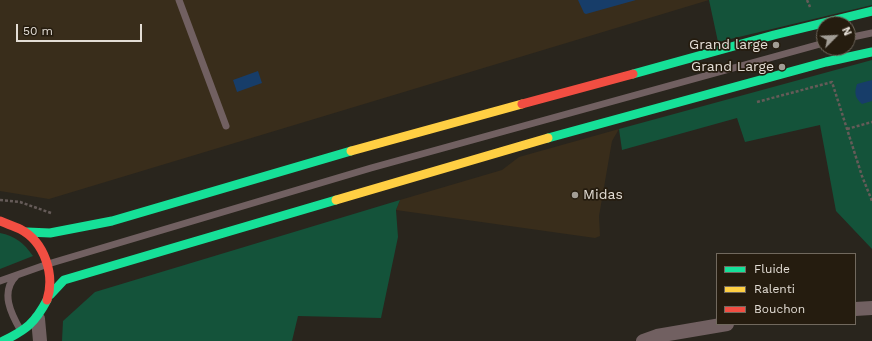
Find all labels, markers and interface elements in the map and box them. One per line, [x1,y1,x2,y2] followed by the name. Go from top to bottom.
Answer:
[18,16,144,42] scale bar
[816,16,856,56] north arrow
[23,24,53,38] text: 50 m
[839,25,854,38] text: N
[689,37,768,53] place label: Grand large
[771,40,781,50] marker: Grand large
[691,59,774,75] place label: Grand Large
[777,62,787,72] marker: Grand Large
[583,187,623,203] place label: Midas
[570,190,580,200] marker: Midas
[716,253,856,325] legend
[754,262,790,276] text: Fluide
[754,282,795,296] text: Ralenti
[754,302,805,316] text: Bouchon

